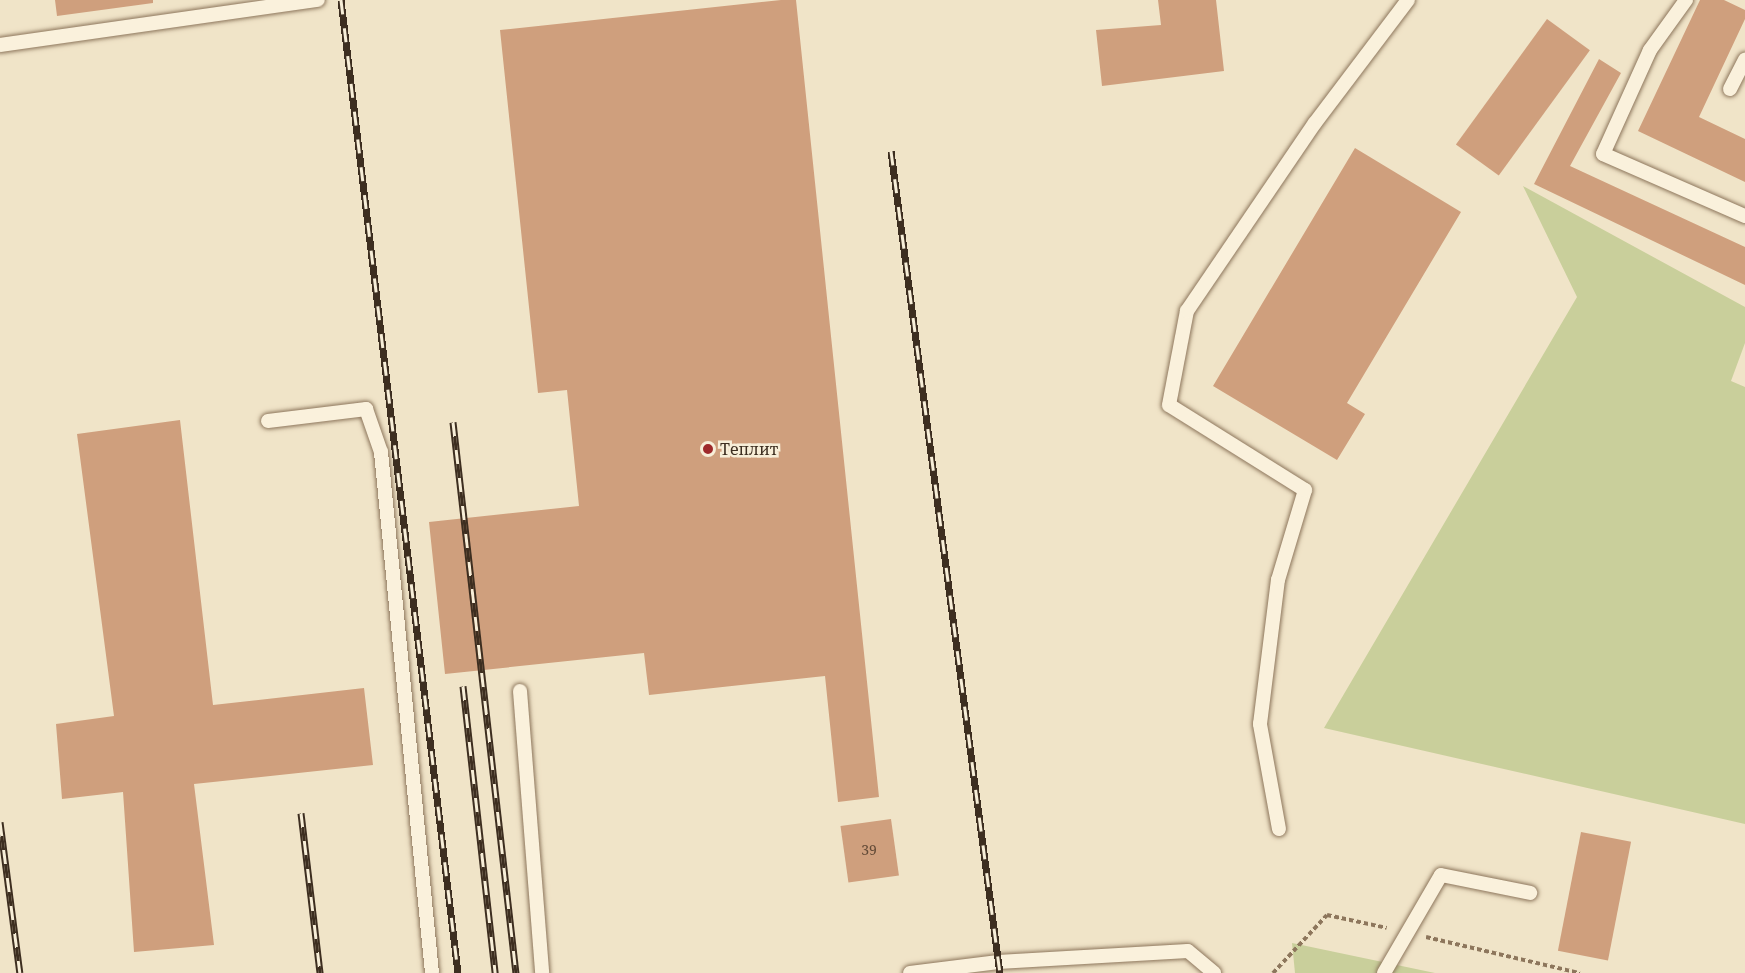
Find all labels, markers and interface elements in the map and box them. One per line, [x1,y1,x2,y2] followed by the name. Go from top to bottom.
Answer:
[720,439,778,459] place label: Теплит
[701,442,715,456] marker: Теплит
[861,842,877,858] house number: 39

